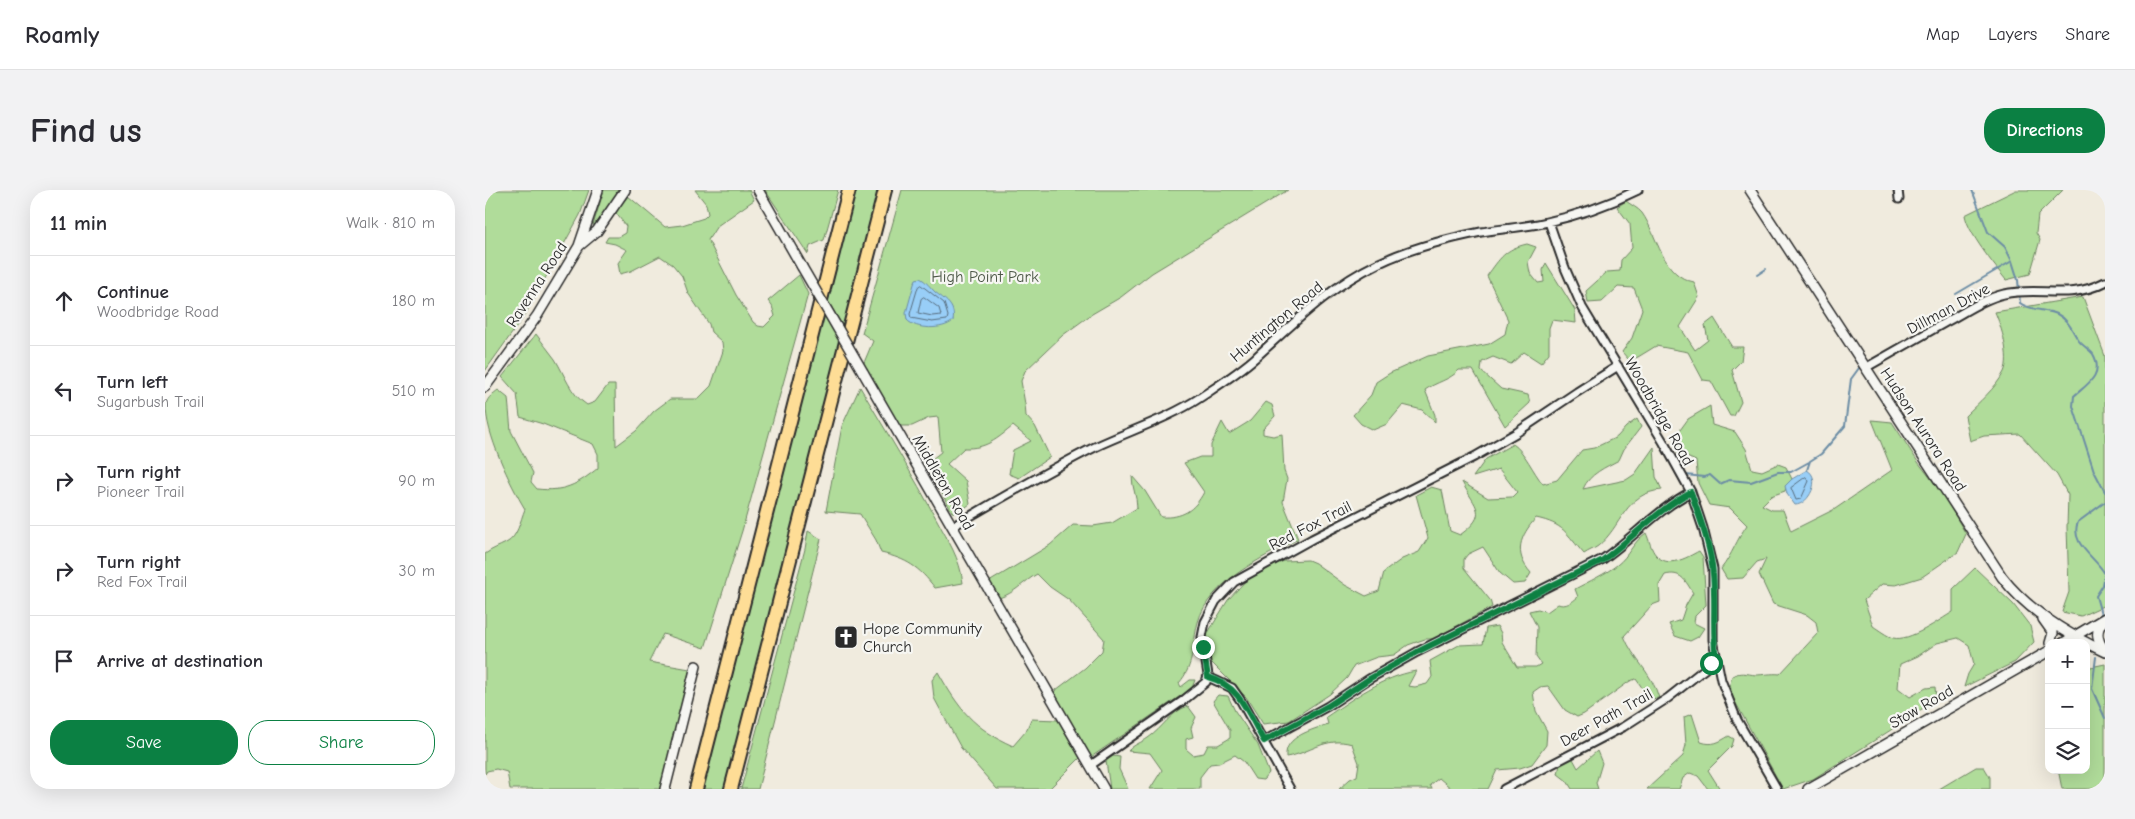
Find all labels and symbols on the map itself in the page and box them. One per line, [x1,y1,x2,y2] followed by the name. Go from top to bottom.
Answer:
[503,239,571,330] street label: Ravenna Road
[931,268,1039,286] park label: High Point Park
[1227,278,1327,366] street label: Huntington Road
[1904,280,1993,338] street label: Dillman Drive
[1621,354,1697,469] street label: Woodbridge Road
[1876,364,1970,495] street label: Hudson Aurora Road
[909,432,978,533] street label: Middleton Road
[1266,497,1355,554] street label: Red Fox Trail
[863,620,983,656] place label: Hope Community Church
[833,624,859,650] church icon: Hope Community Church
[1192,636,1215,659] route end
[1700,652,1723,675] route start
[1886,681,1957,732] street label: Stow Road
[1557,685,1656,751] street label: Deer Path Trail

